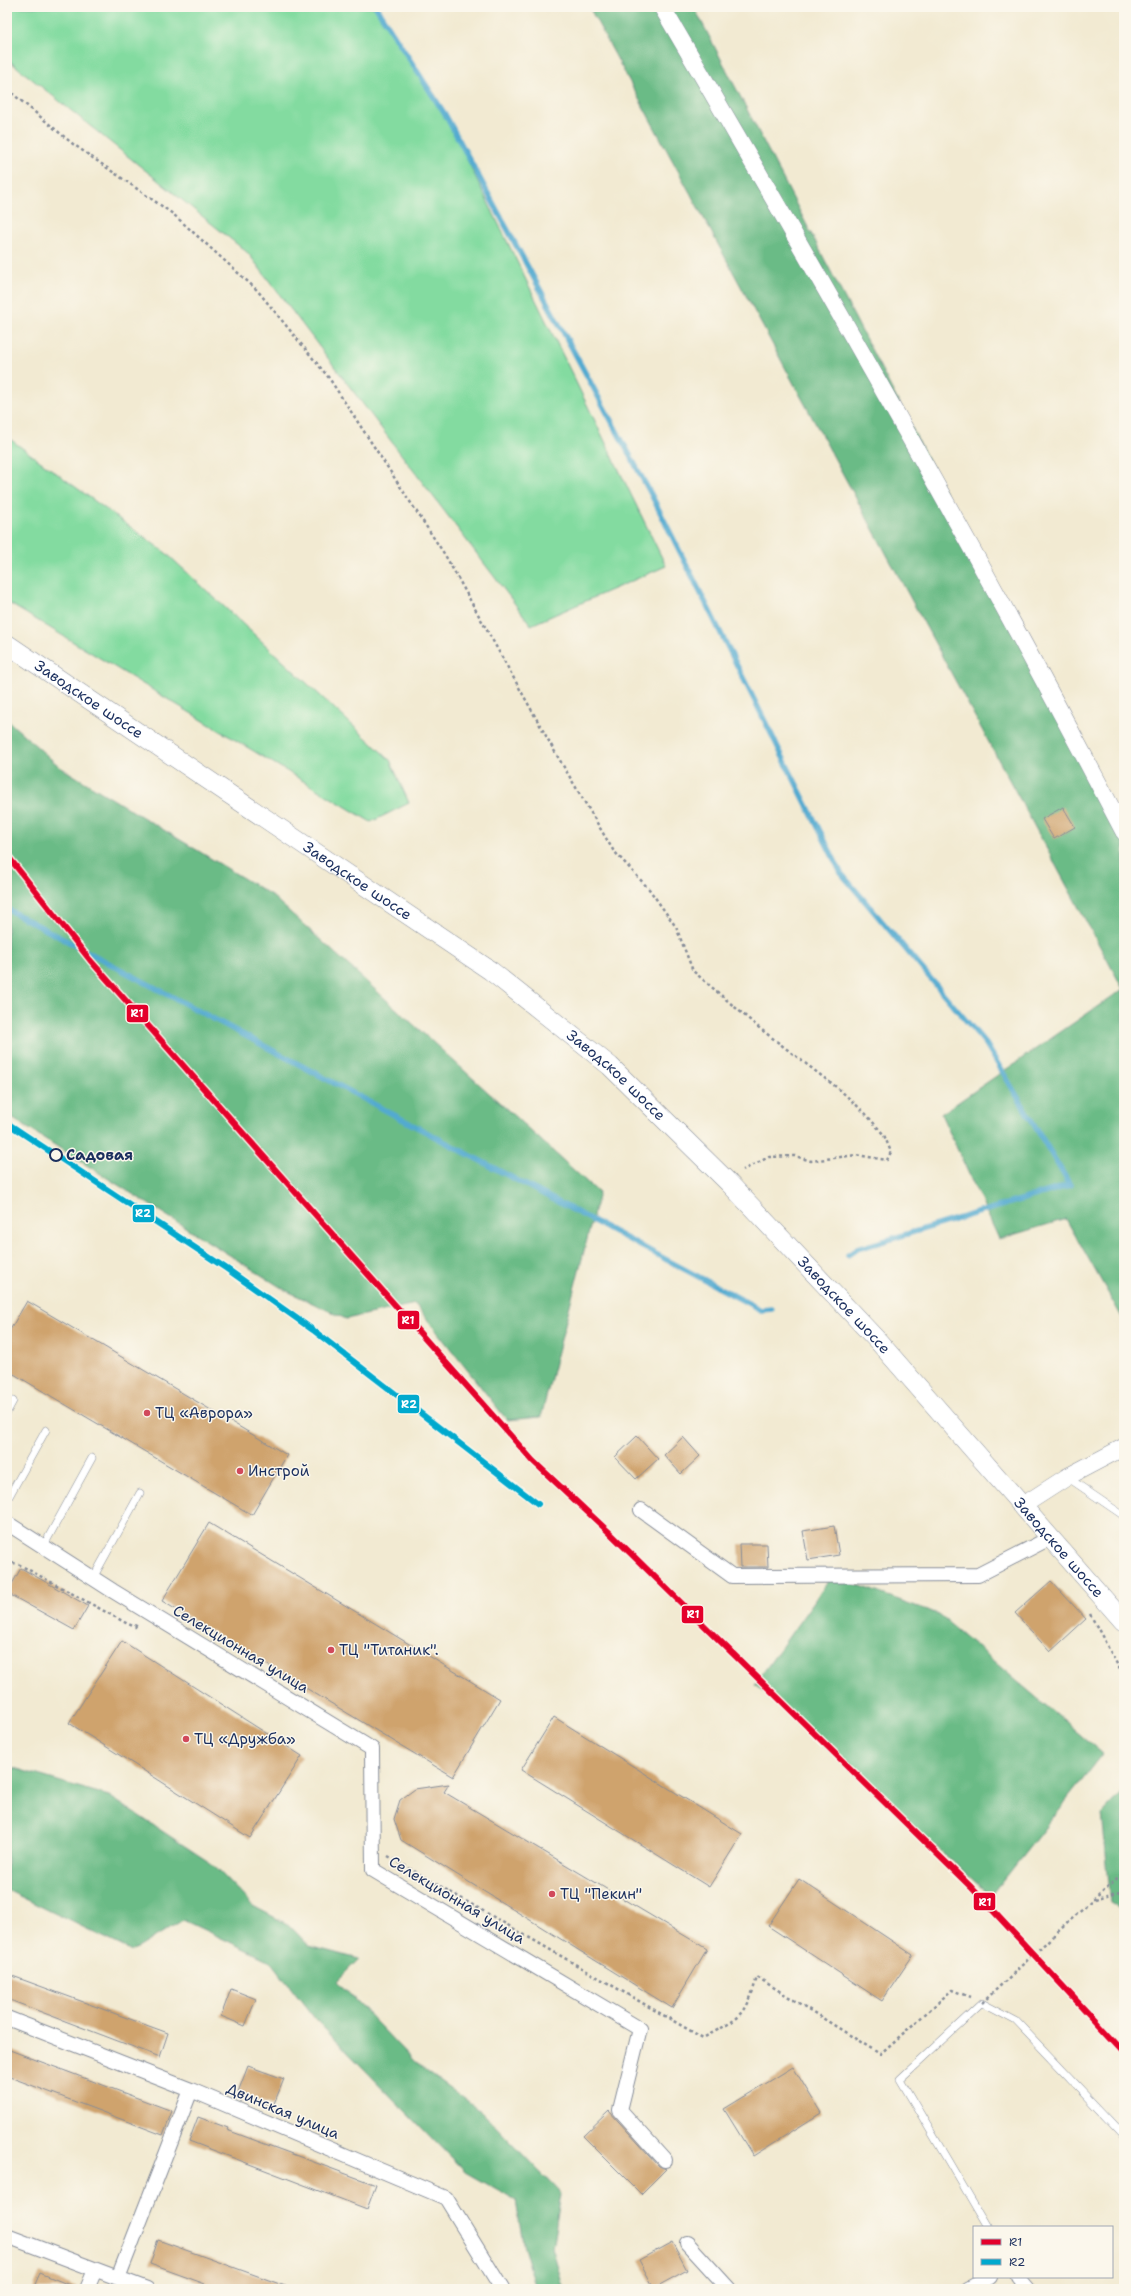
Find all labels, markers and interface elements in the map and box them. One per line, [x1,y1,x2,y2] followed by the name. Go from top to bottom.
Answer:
[31,656,147,743] street label: Заводское шоссе
[299,837,416,925] street label: Заводское шоссе
[126,1004,149,1023] line badge: R1
[131,1006,143,1021] text: R1
[562,1025,670,1125] street label: Заводское шоссе
[66,1145,133,1165] place label: Садовая
[49,1148,63,1162] marker: Садовая
[132,1204,155,1223] line badge: R2
[135,1206,151,1221] text: R2
[793,1252,895,1358] street label: Заводское шоссе
[397,1310,420,1330] line badge: R1
[402,1313,414,1328] text: R1
[397,1394,420,1414] line badge: R2
[401,1397,417,1412] text: R2
[155,1403,253,1423] place label: ТЦ «Аврора»
[142,1408,152,1418] marker: ТЦ «Аврора»
[248,1461,310,1481] place label: Инстрой
[235,1466,245,1476] marker: Инстрой
[1009,1493,1108,1602] street label: Заводское шоссе
[169,1600,313,1698] street label: Селекционная улица
[681,1605,704,1624] line badge: R1
[687,1607,699,1622] text: R1
[339,1640,439,1660] place label: ТЦ "Титаник".
[326,1645,336,1655] marker: ТЦ "Титаник".
[194,1729,296,1749] place label: ТЦ «Дружба»
[181,1734,191,1744] marker: ТЦ «Дружба»
[385,1851,529,1949] street label: Селекционная улица
[560,1884,642,1904] place label: ТЦ "Пекин"
[547,1889,557,1899] marker: ТЦ "Пекин"
[973,1892,996,1911] line badge: R1
[979,1895,991,1910] text: R1
[224,2078,343,2144] street label: Двинская улица
[973,2226,1113,2278] legend
[1009,2234,1022,2250] text: R1
[1009,2254,1025,2270] text: R2

